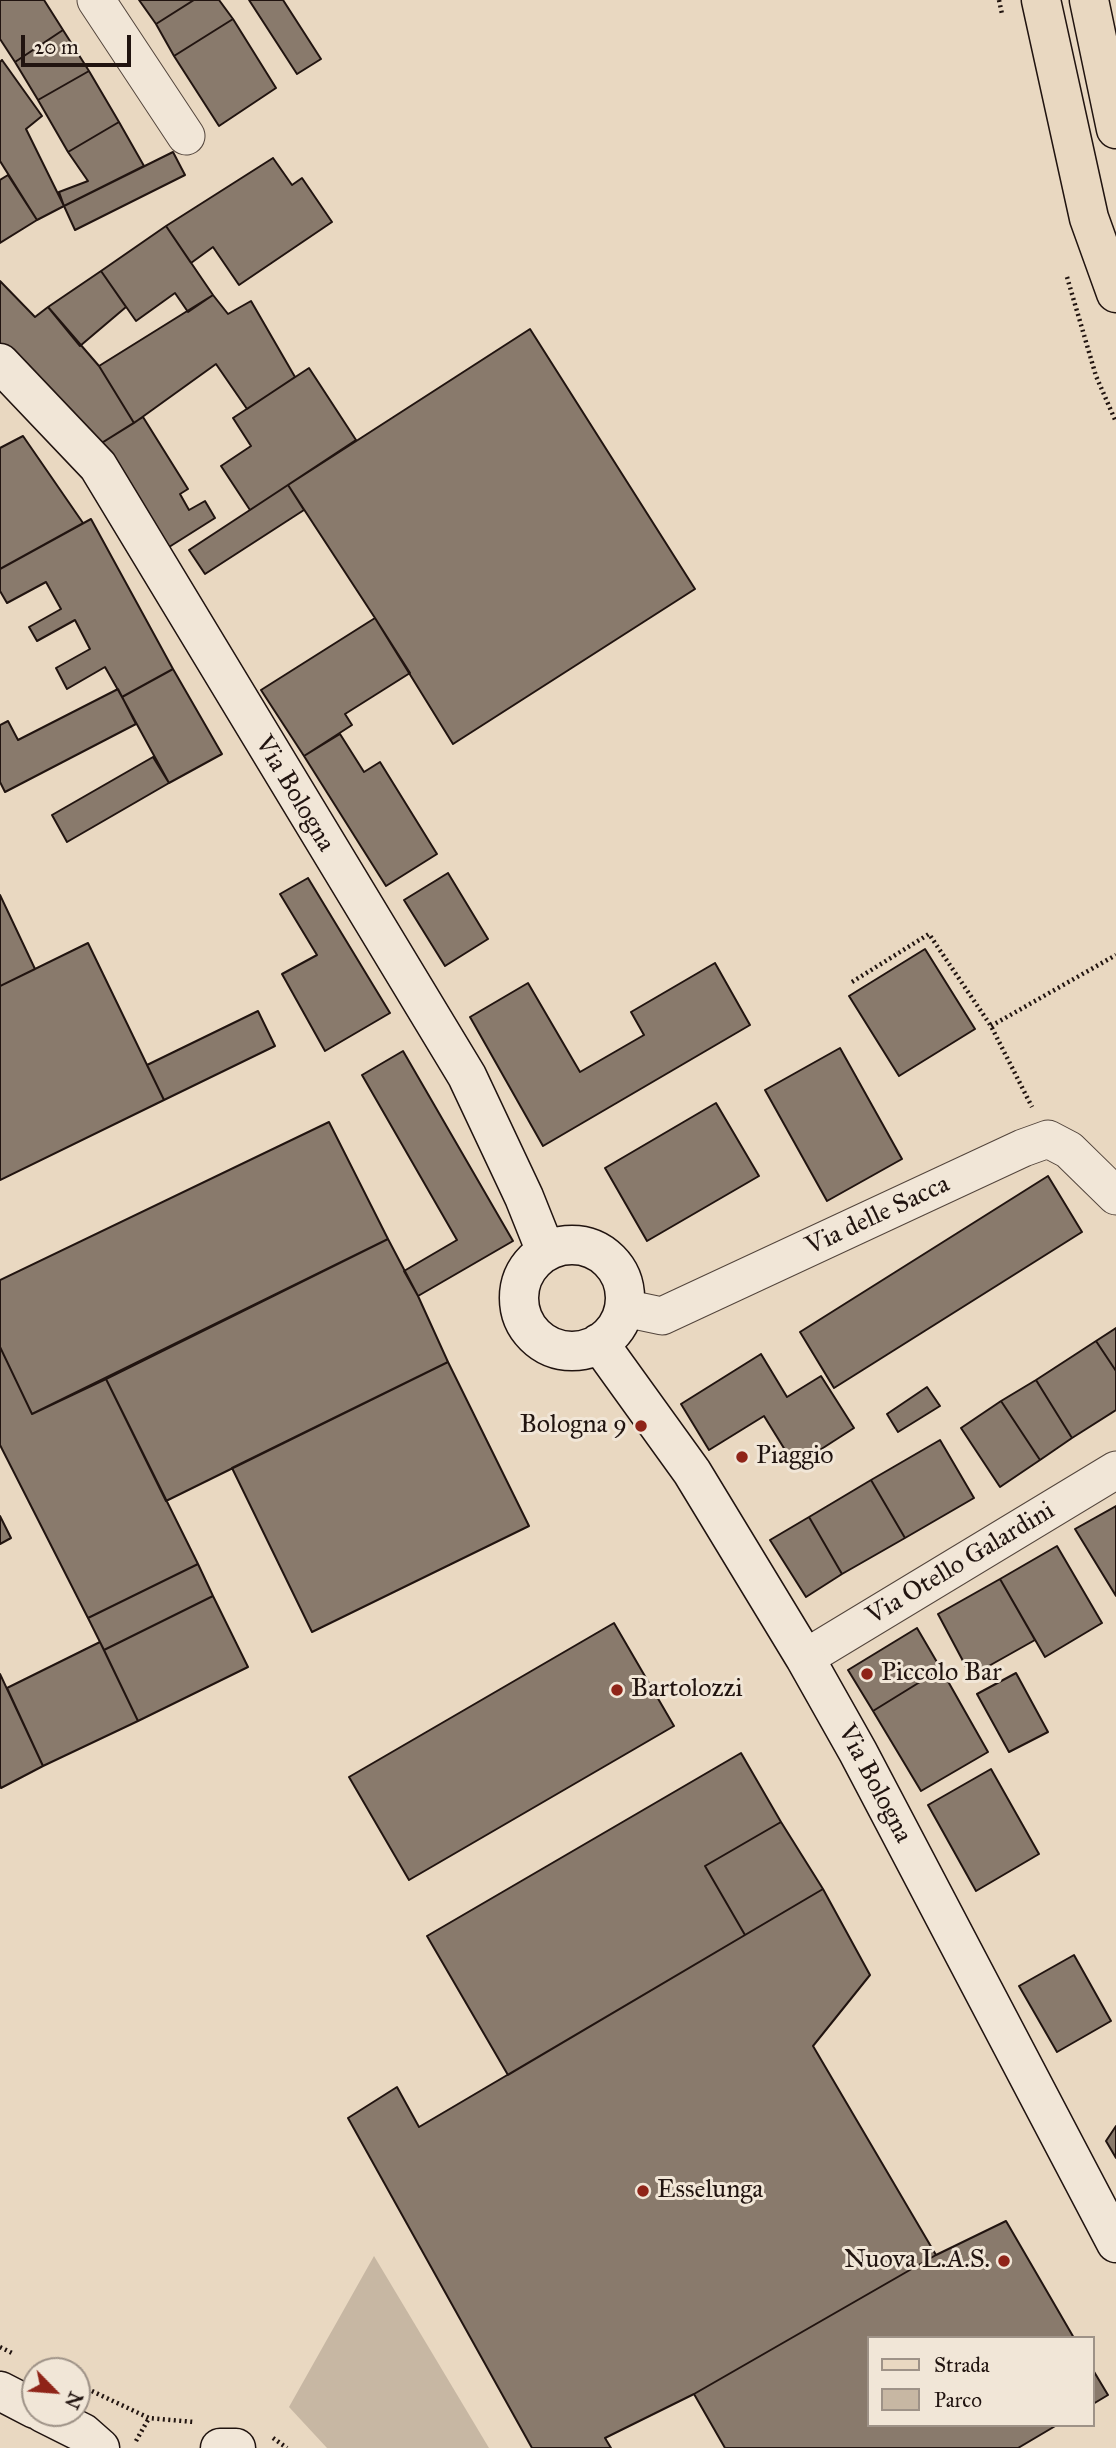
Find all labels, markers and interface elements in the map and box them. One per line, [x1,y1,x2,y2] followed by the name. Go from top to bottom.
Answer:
[24,21,135,65] scale bar
[34,34,79,60] text: 20 m
[247,730,341,858] street label: Via Bologna
[801,1169,955,1263] street label: Via delle Sacca
[520,1410,627,1442] place label: Bologna 9
[633,1418,649,1434] marker: Bologna 9
[756,1441,834,1473] place label: Piaggio
[734,1449,750,1465] marker: Piaggio
[861,1496,1061,1632] street label: Via Otello Galardini
[881,1658,1002,1690] place label: Piccolo Bar
[859,1666,875,1682] marker: Piccolo Bar
[631,1674,743,1706] place label: Bartolozzi
[609,1682,625,1698] marker: Bartolozzi
[830,1719,918,1849] street label: Via Bologna
[657,2175,763,2207] place label: Esselunga
[635,2183,651,2199] marker: Esselunga
[844,2245,990,2277] place label: Nuova L.A.S.
[996,2253,1012,2269] marker: Nuova L.A.S.
[867,2336,1095,2427] legend
[934,2352,990,2378] text: Strada
[21,2357,91,2427] north arrow
[934,2387,982,2413] text: Parco
[60,2388,88,2412] text: N

